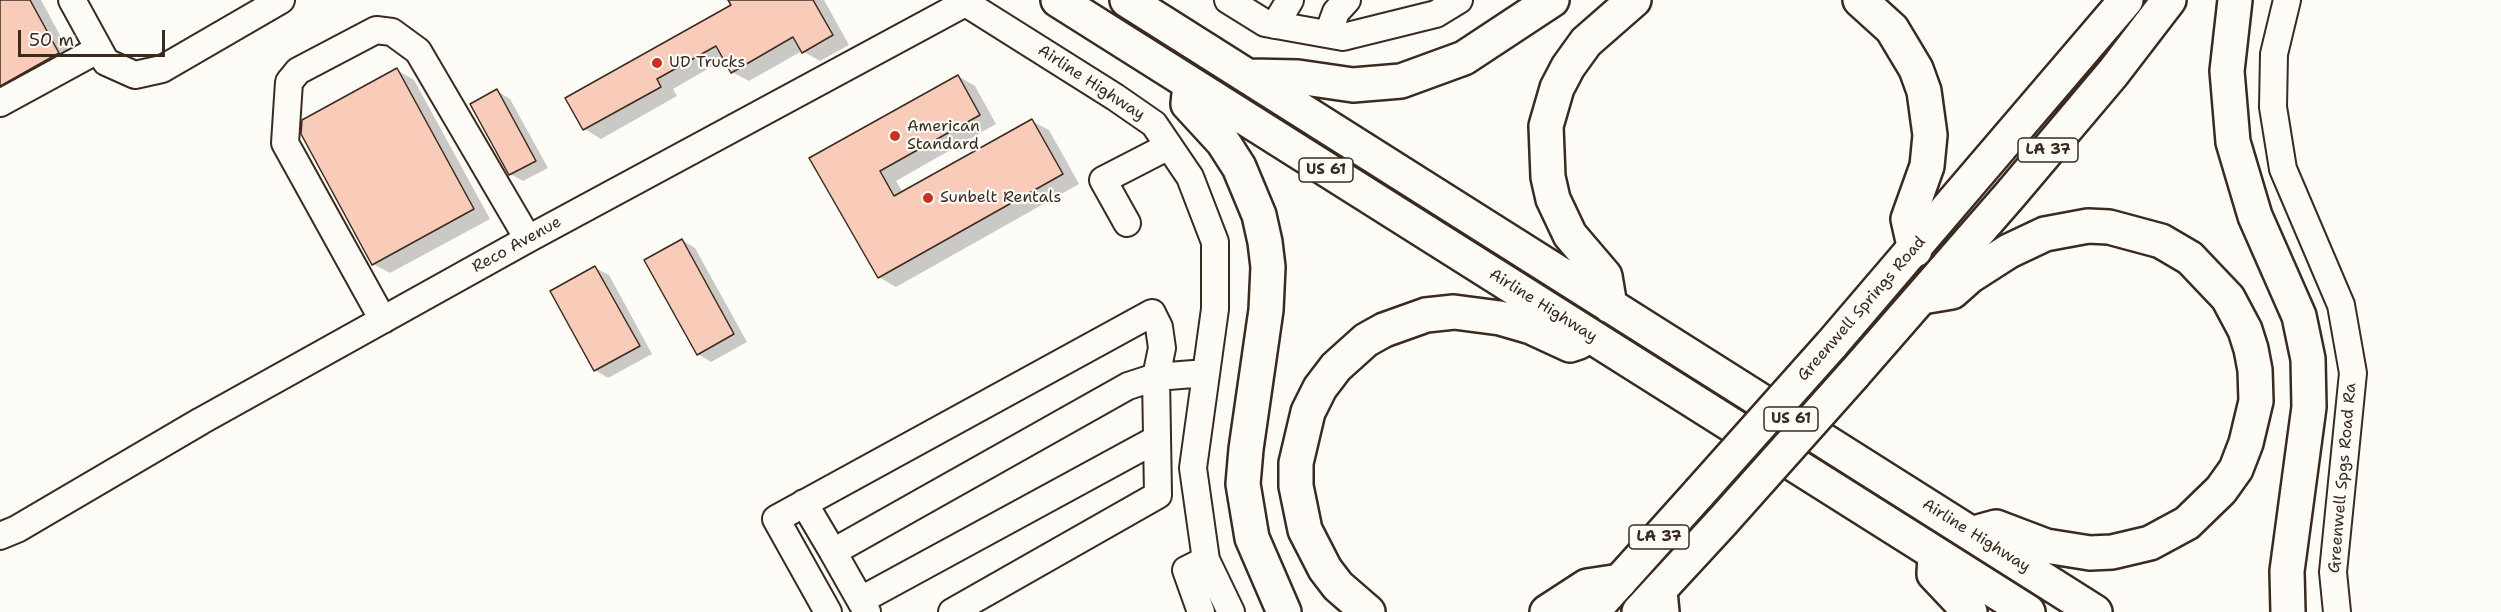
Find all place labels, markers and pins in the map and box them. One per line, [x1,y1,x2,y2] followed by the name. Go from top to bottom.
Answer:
[669,53,745,73] place label: UD Trucks
[650,56,664,70] marker: UD Trucks
[907,117,980,155] place label: American Standard
[888,129,902,143] marker: American Standard
[940,188,1061,208] place label: Sunbelt Rentals
[921,191,935,205] marker: Sunbelt Rentals

